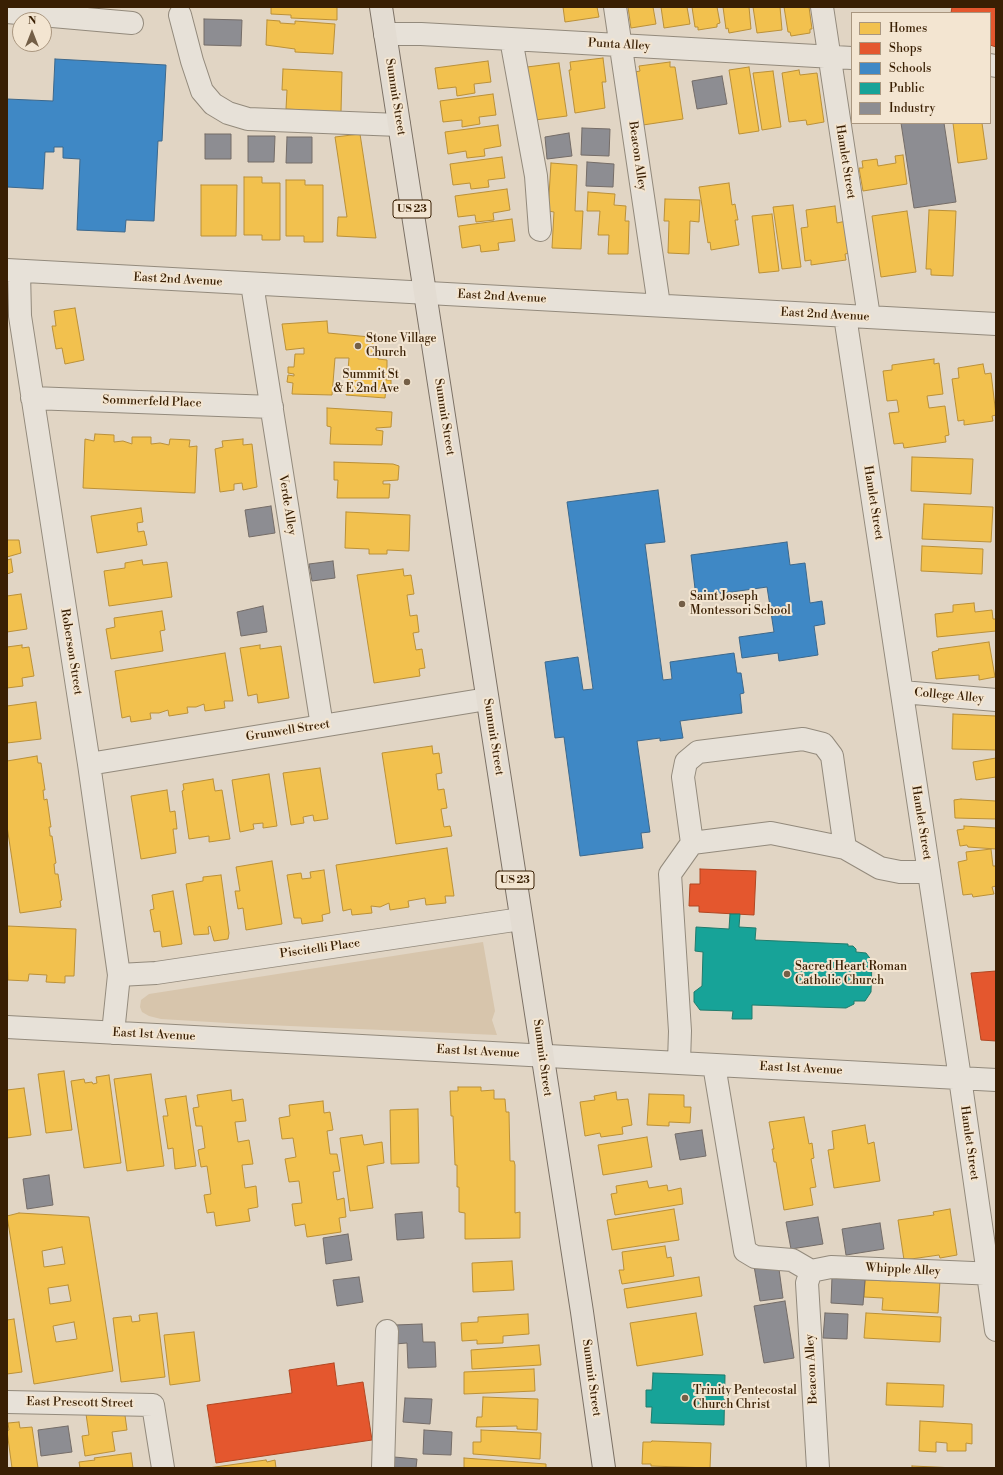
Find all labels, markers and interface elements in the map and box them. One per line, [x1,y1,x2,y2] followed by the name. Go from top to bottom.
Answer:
[12,12,52,52] north arrow
[851,12,991,124] legend
[28,14,36,28] text: N
[889,21,927,36] text: Homes
[587,36,651,54] street label: Punta Alley
[889,41,922,56] text: Shops
[382,57,408,137] street label: Summit Street
[889,61,931,76] text: Schools
[889,81,925,96] text: Public
[889,101,935,116] text: Industry
[625,120,649,192] street label: Beacon Alley
[832,124,858,200] street label: Hamlet Street
[393,200,431,218] road number: US 23
[133,270,223,290] street label: East 2nd Avenue
[457,287,547,307] street label: East 2nd Avenue
[780,305,870,325] street label: East 2nd Avenue
[366,332,437,360] place label: Stone Village Church
[353,341,363,351] marker: Stone Village Church
[333,368,399,396] place label: Summit St & E 2nd Ave
[402,377,412,387] marker: Summit St & E 2nd Ave
[431,377,457,457] street label: Summit Street
[102,393,202,411] street label: Sommerfeld Place
[860,465,886,541] street label: Hamlet Street
[275,474,299,536] street label: Verde Alley
[690,590,791,618] place label: Saint Joseph Montessori School
[677,599,687,609] marker: Saint Joseph Montessori School
[57,608,85,696] street label: Roberson Street
[914,686,984,706] street label: College Alley
[480,697,506,777] street label: Summit Street
[245,717,331,745] street label: Grunwell Street
[908,785,934,861] street label: Hamlet Street
[496,871,534,889] road number: US 23
[279,936,361,962] street label: Piscitelli Place
[795,960,907,988] place label: Sacred Heart Roman Catholic Church
[782,969,792,979] marker: Sacred Heart Roman Catholic Church
[529,1018,555,1098] street label: Summit Street
[112,1026,196,1044] street label: East 1st Avenue
[436,1043,520,1061] street label: East 1st Avenue
[759,1060,843,1078] street label: East 1st Avenue
[957,1105,981,1181] street label: Hamlet Street
[865,1261,941,1279] street label: Whipple Alley
[803,1334,821,1404] street label: Beacon Alley
[578,1338,604,1418] street label: Summit Street
[693,1384,797,1412] place label: Trinity Pentecostal Church Christ
[680,1393,690,1403] marker: Trinity Pentecostal Church Christ
[26,1395,134,1411] street label: East Prescott Street

